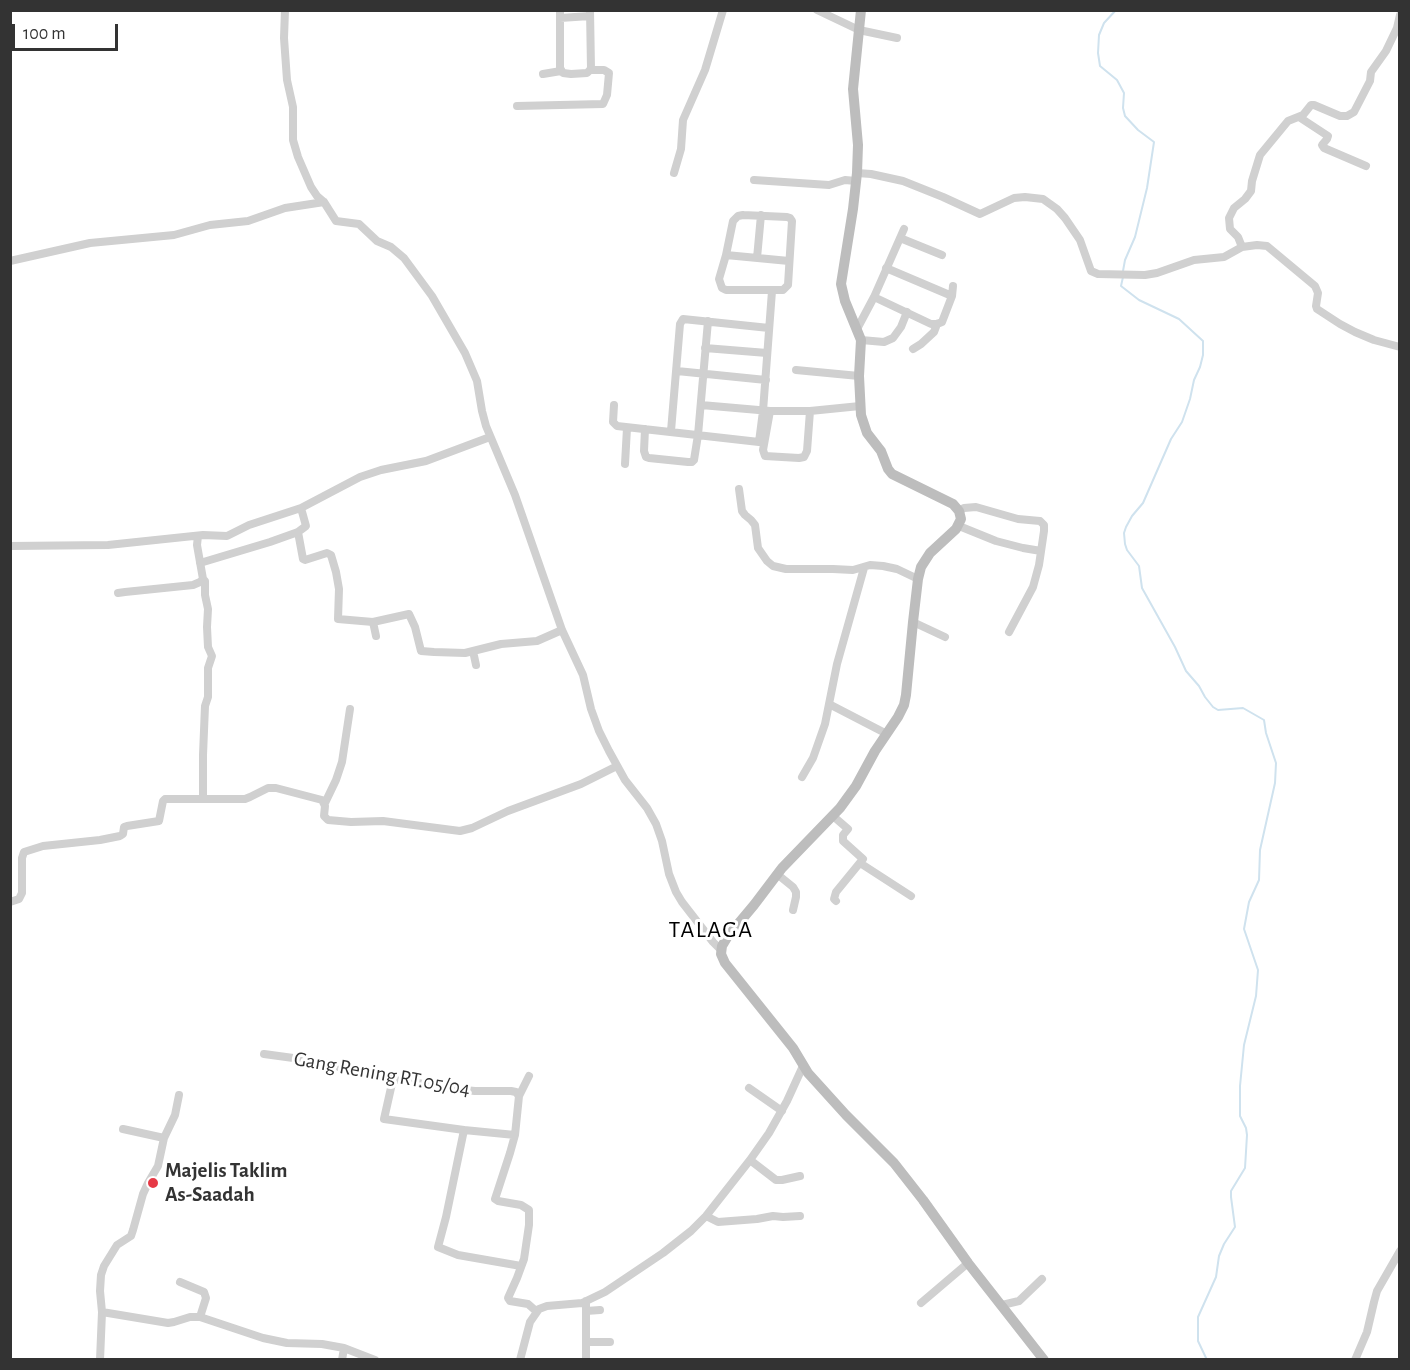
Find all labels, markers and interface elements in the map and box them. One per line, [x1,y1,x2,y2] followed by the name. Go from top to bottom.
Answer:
[15,12,122,50] scale bar
[23,25,66,43] text: 100 m
[668,916,754,944] district label: TALAGA
[292,1046,472,1102] street label: Gang Rening RT.05/04
[165,1158,287,1208] place label: Majelis Taklim As-Saadah
[146,1176,160,1190] marker: Majelis Taklim As-Saadah

